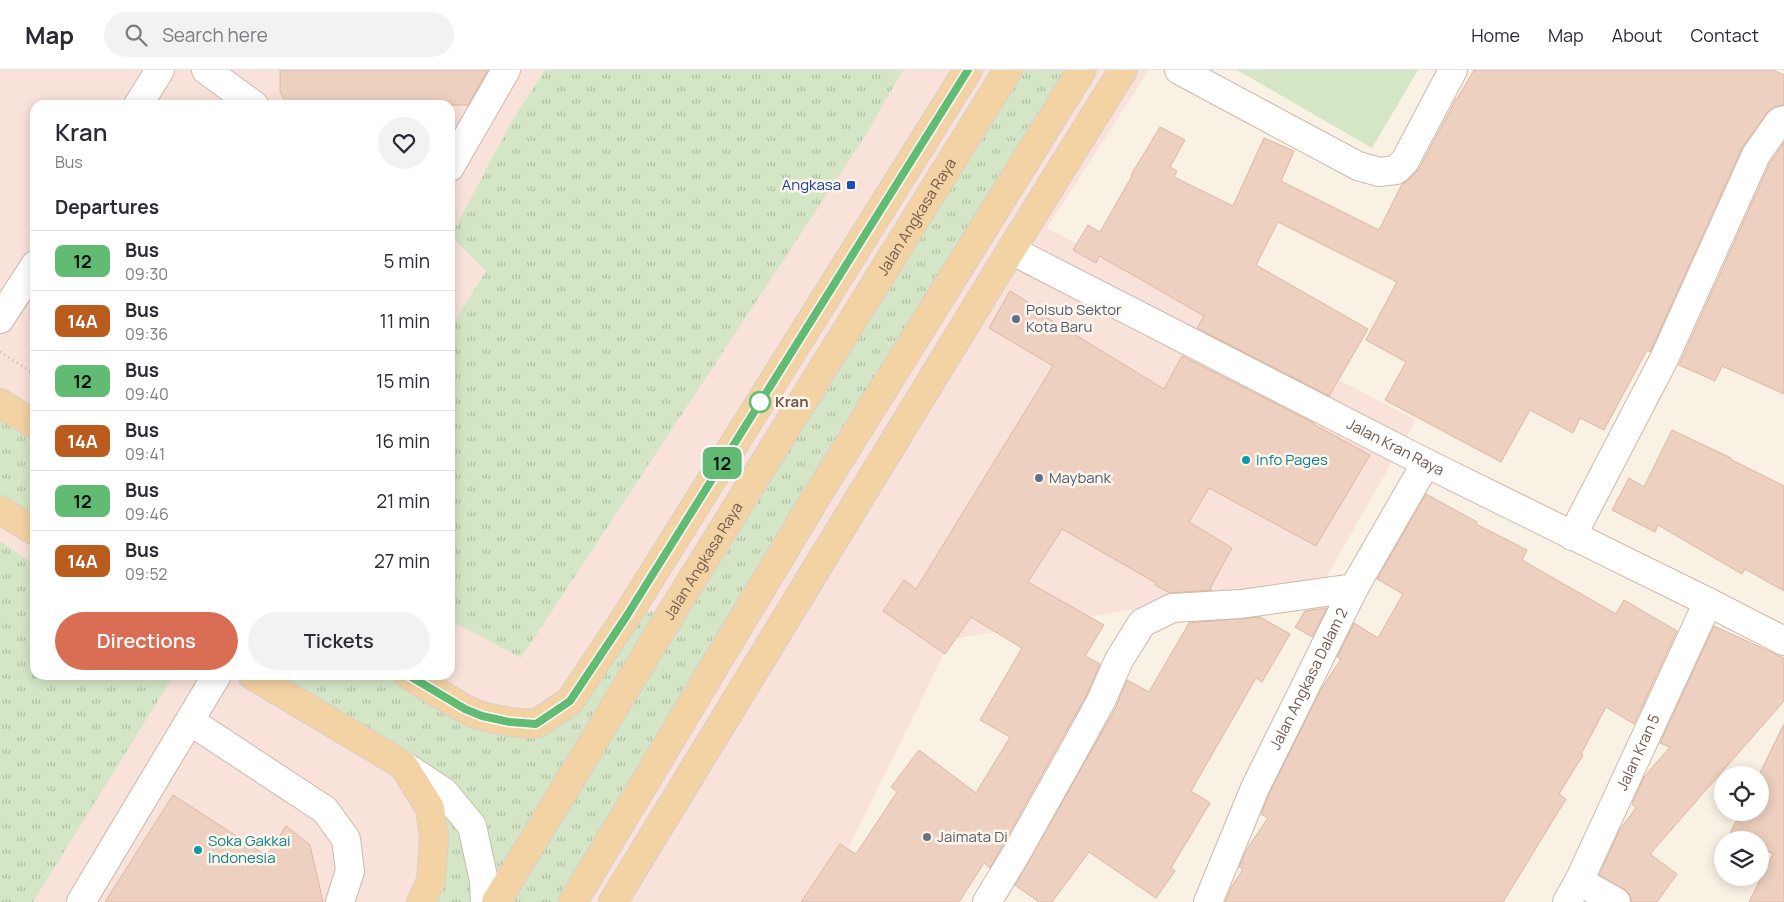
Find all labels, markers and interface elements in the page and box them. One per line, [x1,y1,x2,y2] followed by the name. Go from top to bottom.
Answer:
[104,12,454,57] search box
[25,18,74,51] text: Map
[122,21,150,49] icon: search
[162,22,268,48] text: Search here
[1471,23,1520,47] text: Home
[1548,23,1584,47] text: Map
[1612,23,1662,47] text: About
[1690,23,1759,47] text: Contact
[55,115,107,148] text: Kran
[378,117,430,169] button: heart
[55,151,83,173] text: Bus
[872,154,961,279] street label: Jalan Angkasa Raya
[782,174,841,195] place label: Angkasa
[845,179,857,191] marker: Angkasa
[55,194,159,220] text: Departures
[125,237,159,263] text: Bus
[383,248,430,274] text: 5 min
[73,249,92,273] text: 12
[125,263,168,285] text: 09:30
[125,297,159,323] text: Bus
[1026,299,1122,337] place label: Polsub Sektor Kota Baru
[380,308,430,334] text: 11 min
[67,309,98,333] text: 14A
[1010,313,1022,325] marker: Polsub Sektor Kota Baru
[125,323,168,345] text: 09:36
[125,357,159,383] text: Bus
[376,368,430,394] text: 15 min
[73,369,92,393] text: 12
[125,383,169,405] text: 09:40
[749,391,771,413] marker: Kran
[775,391,809,412] place label: Kran
[1343,413,1448,480] street label: Jalan Kran Raya
[125,417,159,443] text: Bus
[375,428,430,454] text: 16 min
[67,429,98,453] text: 14A
[125,443,165,465] text: 09:41
[700,447,744,479] line badge: 12
[1256,449,1328,470] place label: Info Pages
[713,451,731,475] text: 12
[1240,454,1252,466] marker: Info Pages
[1049,467,1112,488] place label: Maybank
[1033,472,1045,484] marker: Maybank
[125,477,159,503] text: Bus
[376,488,430,514] text: 21 min
[73,489,92,513] text: 12
[659,498,747,624] street label: Jalan Angkasa Raya
[125,503,169,525] text: 09:46
[125,537,159,563] text: Bus
[374,548,430,574] text: 27 min
[67,549,98,573] text: 14A
[125,563,167,585] text: 09:52
[1265,604,1353,753] street label: Jalan Angkasa Dalam 2
[55,612,238,670] button: Directions
[248,612,430,670] button: Tickets
[1611,710,1665,794] street label: Jalan Kran 5
[1714,766,1769,886] map controls
[1714,766,1769,821] button: locate
[937,826,1008,847] place label: Jaimata Di
[208,830,291,868] place label: Soka Gakkai Indonesia
[921,831,933,843] marker: Jaimata Di
[1714,831,1769,886] button: layers
[192,844,204,856] marker: Soka Gakkai Indonesia

